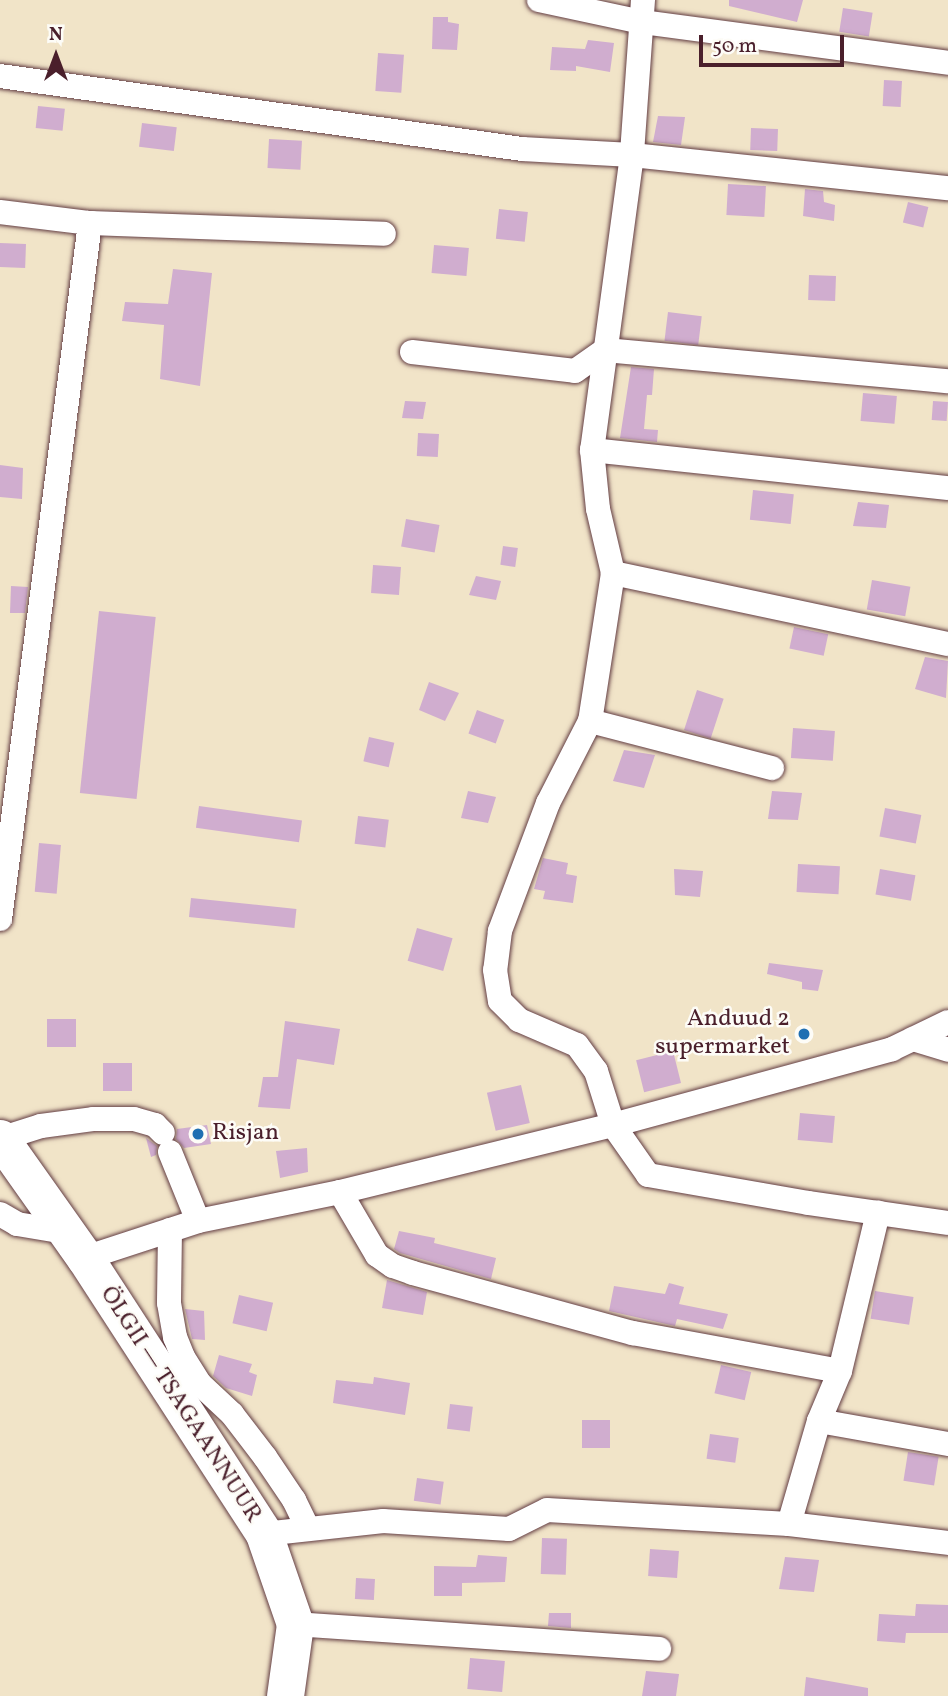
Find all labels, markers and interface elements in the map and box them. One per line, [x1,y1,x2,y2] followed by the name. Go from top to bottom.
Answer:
[21,21,91,91] north arrow
[703,21,848,65] scale bar
[49,22,63,48] text: N
[712,32,757,61] text: 50 m
[655,1006,790,1062] place label: Anduud 2 supermarket
[796,1026,812,1042] marker: Anduud 2 supermarket
[212,1120,279,1148] place label: Risjan
[190,1126,206,1142] marker: Risjan
[92,1281,268,1529] street label: ÖLGII — TSAGAANNUUR

